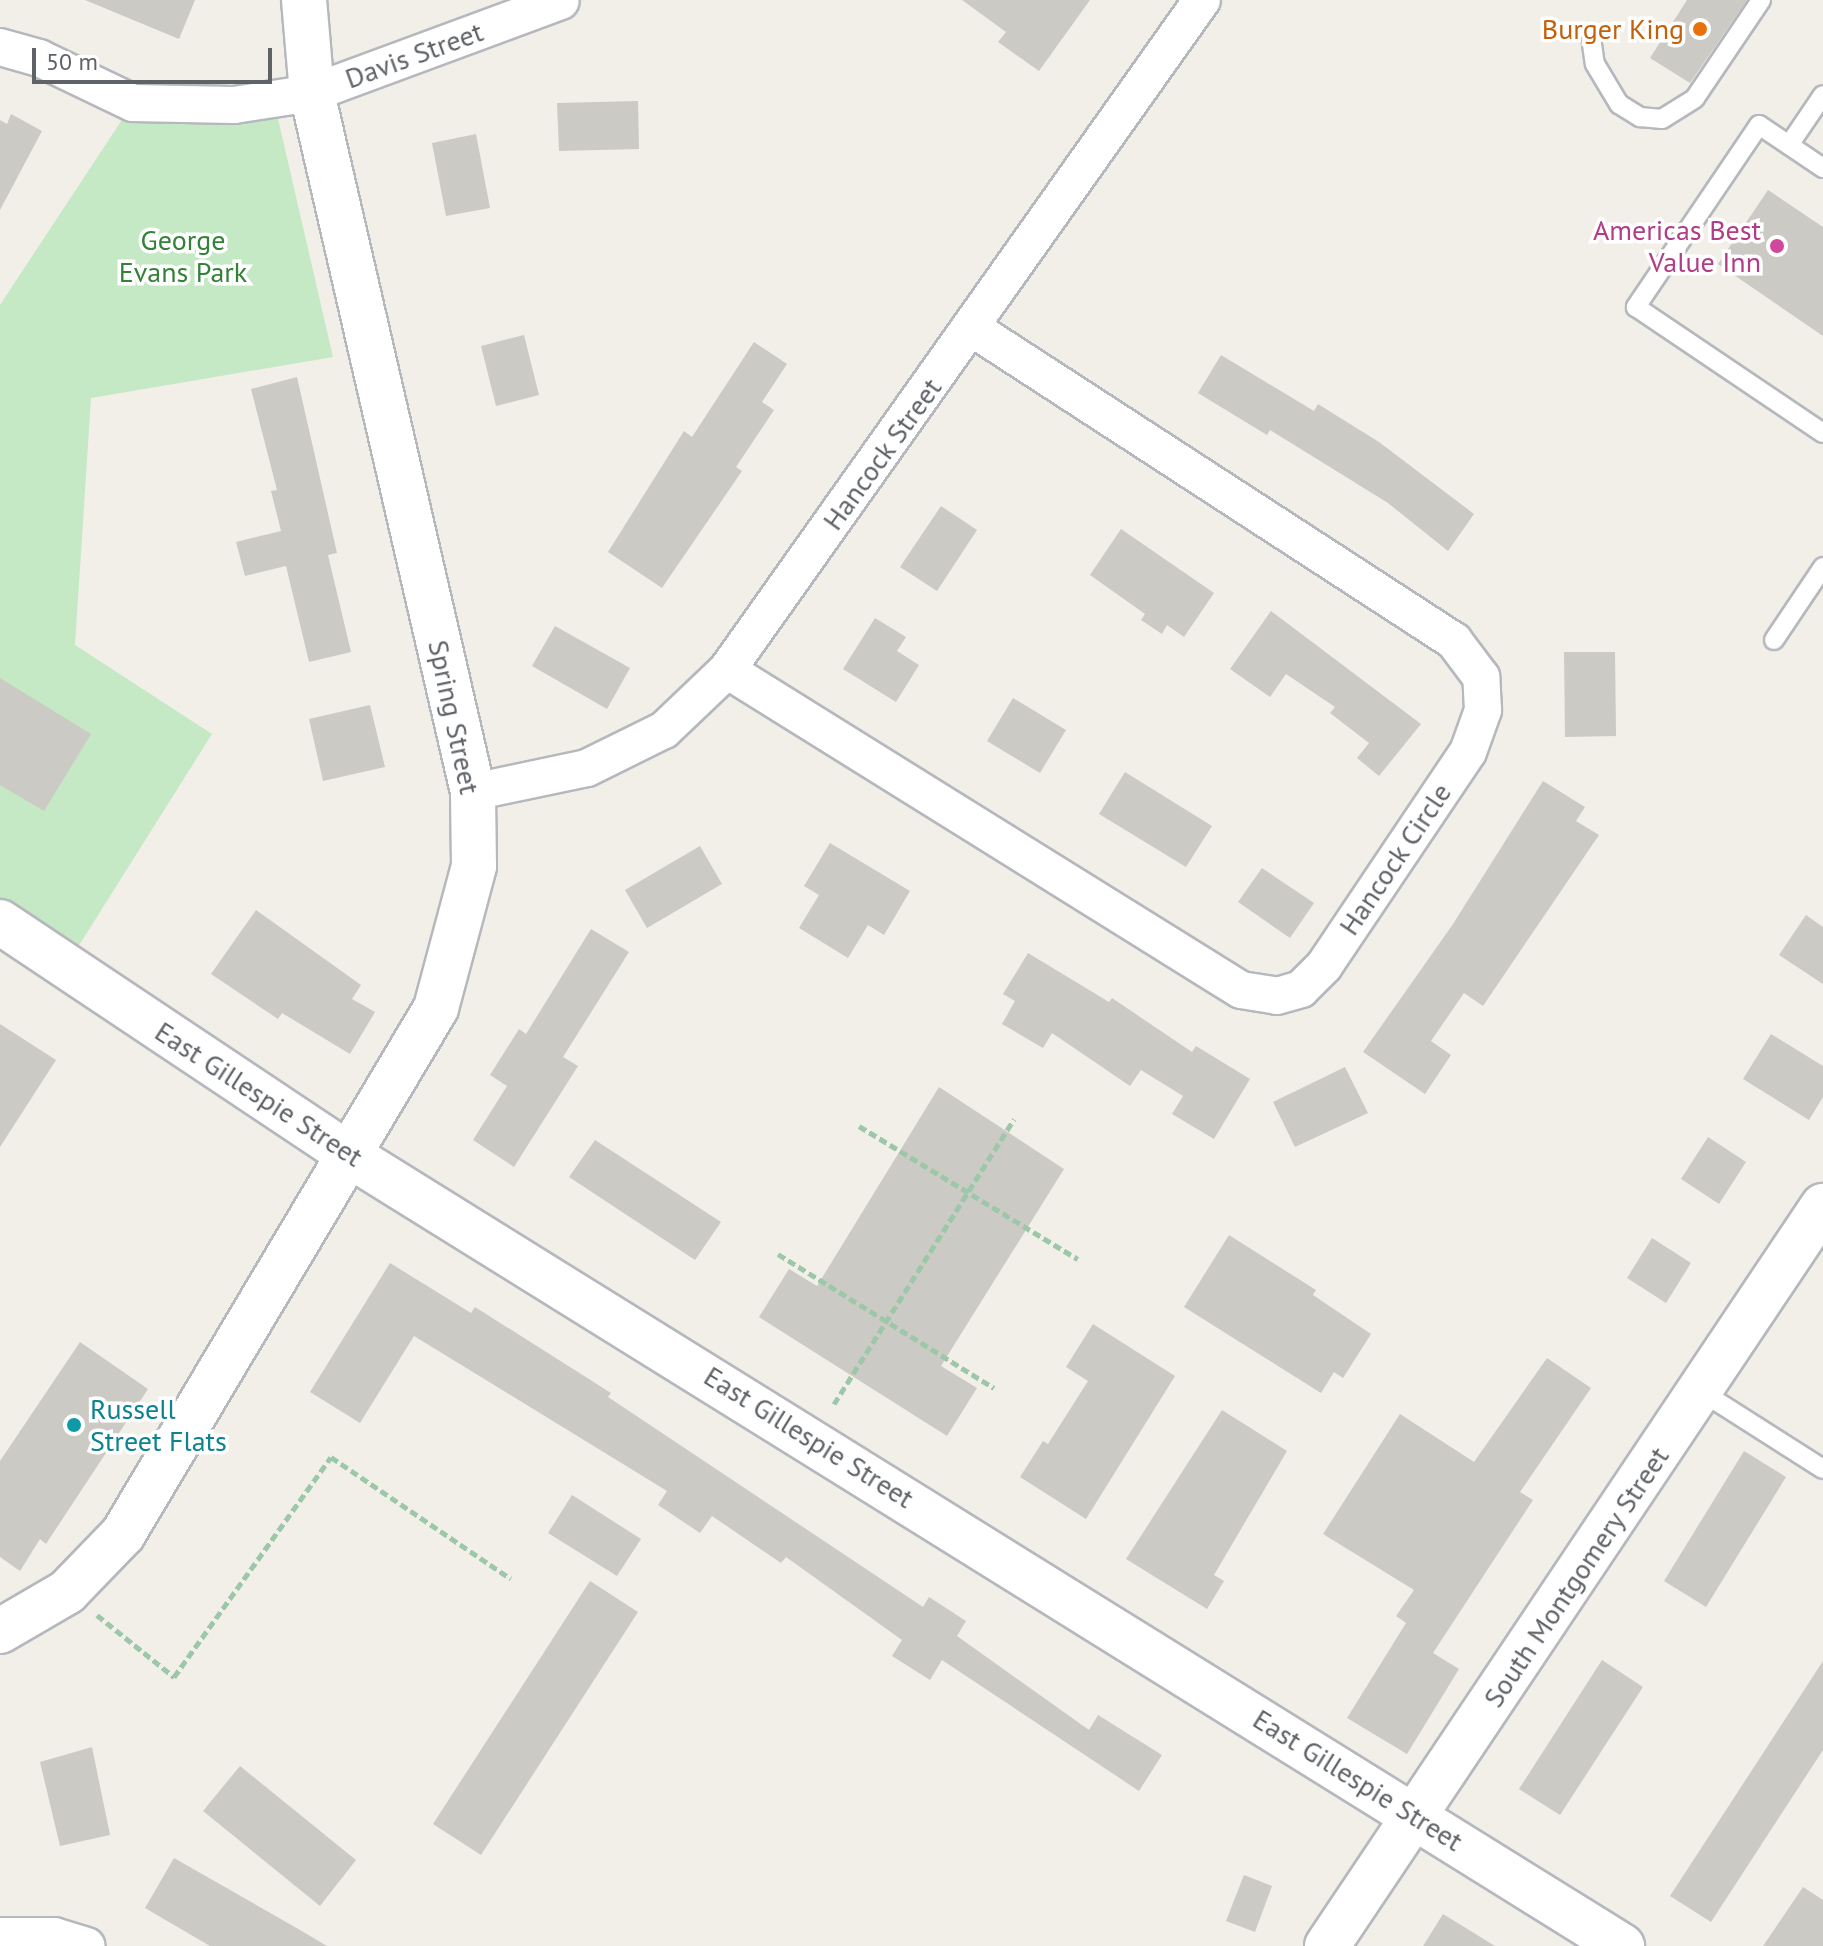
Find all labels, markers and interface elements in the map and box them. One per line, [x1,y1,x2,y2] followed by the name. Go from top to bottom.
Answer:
[1542,12,1684,46] place label: Burger King
[341,15,487,95] street label: Davis Street
[1691,20,1709,38] marker: Burger King
[36,32,276,82] scale bar
[46,46,98,77] text: 50 m
[1593,213,1761,279] place label: Americas Best Value Inn
[119,223,247,289] park label: George Evans Park
[1768,237,1786,255] marker: Americas Best Value Inn
[815,371,949,537] street label: Hancock Street
[421,637,487,797] street label: Spring Street
[1332,776,1458,942] street label: Hancock Circle
[149,1014,369,1174] street label: East Gillespie Street
[698,1359,920,1515] street label: East Gillespie Street
[90,1392,227,1458] place label: Russell Street Flats
[65,1416,83,1434] marker: Russell Street Flats
[1476,1440,1676,1714] street label: South Montgomery Street
[1247,1702,1469,1858] street label: East Gillespie Street

